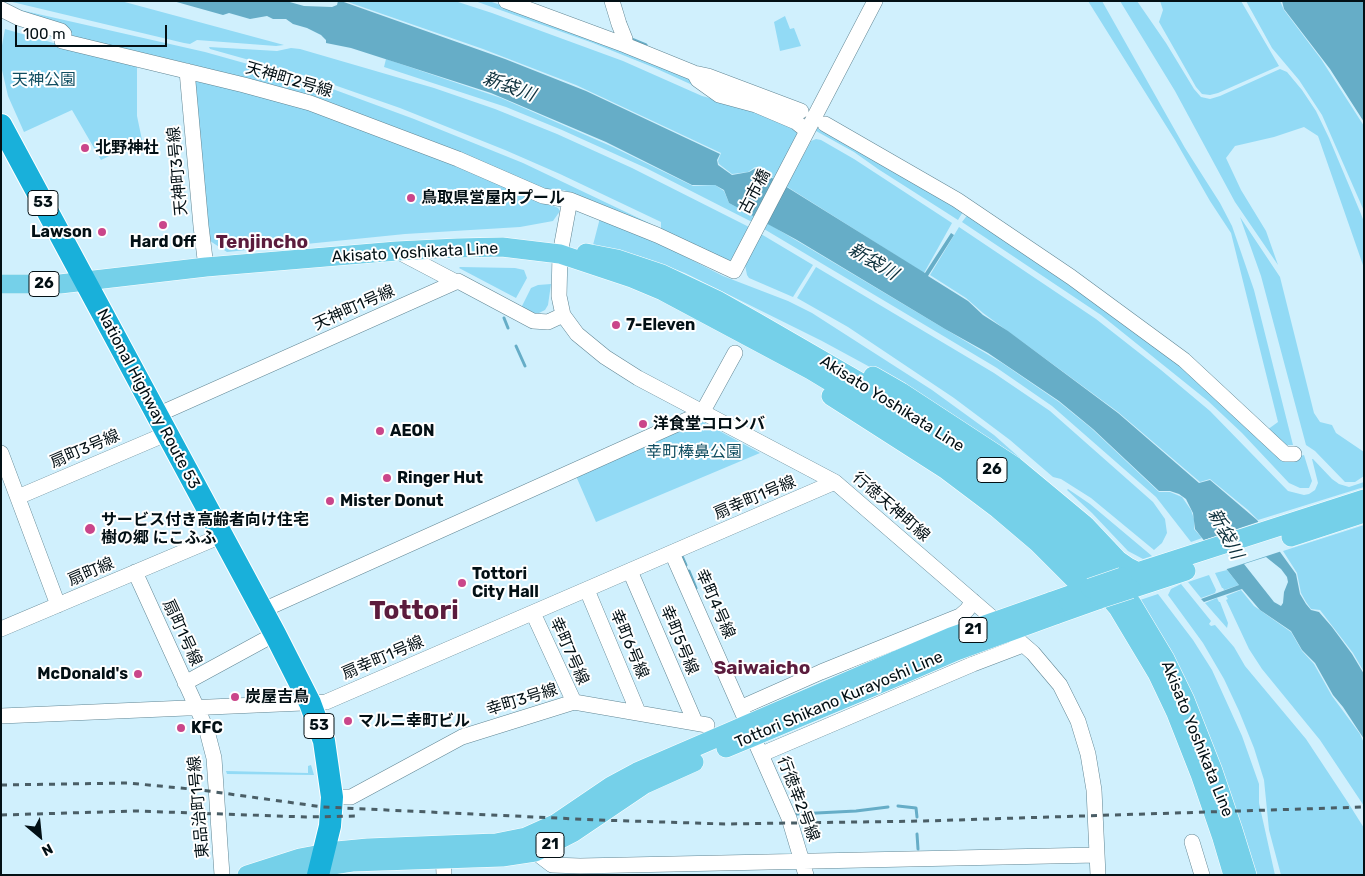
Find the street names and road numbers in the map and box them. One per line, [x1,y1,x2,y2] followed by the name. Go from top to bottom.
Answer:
[243,58,335,102] street label: 天神町2号線
[165,126,191,216] street label: 天神町3号線
[735,166,775,218] street label: 古市橋
[28,190,58,216] road number: 53
[331,239,499,267] street label: Akisato Yoshikata Line
[29,272,59,296] road number: 26
[310,282,398,334] street label: 天神町1号線
[92,306,204,492] street label: National Highway Route 53
[816,352,968,456] street label: Akisato Yoshikata Line
[47,426,123,472] street label: 扇町3号線
[977,458,1007,482] road number: 26
[848,468,934,546] street label: 行徳天神町線
[711,472,799,524] street label: 扇幸町1号線
[65,554,117,590] street label: 扇町線
[691,566,739,642] street label: 幸町4号線
[158,597,206,669] street label: 扇町1号線
[656,602,702,678] street label: 幸町5号線
[606,606,652,682] street label: 幸町6号線
[546,614,592,688] street label: 幸町7号線
[959,618,987,642] road number: 21
[339,632,427,684] street label: 扇幸町1号線
[732,647,946,753] street label: Tottori Shikano Kurayoshi Line
[1157,658,1237,820] street label: Akisato Yoshikata Line
[484,680,560,720] street label: 幸町3号線
[304,714,334,738] road number: 53
[773,754,823,844] street label: 行徳幸2号線
[185,755,213,859] street label: 東品治町1号線
[536,832,564,858] road number: 21

